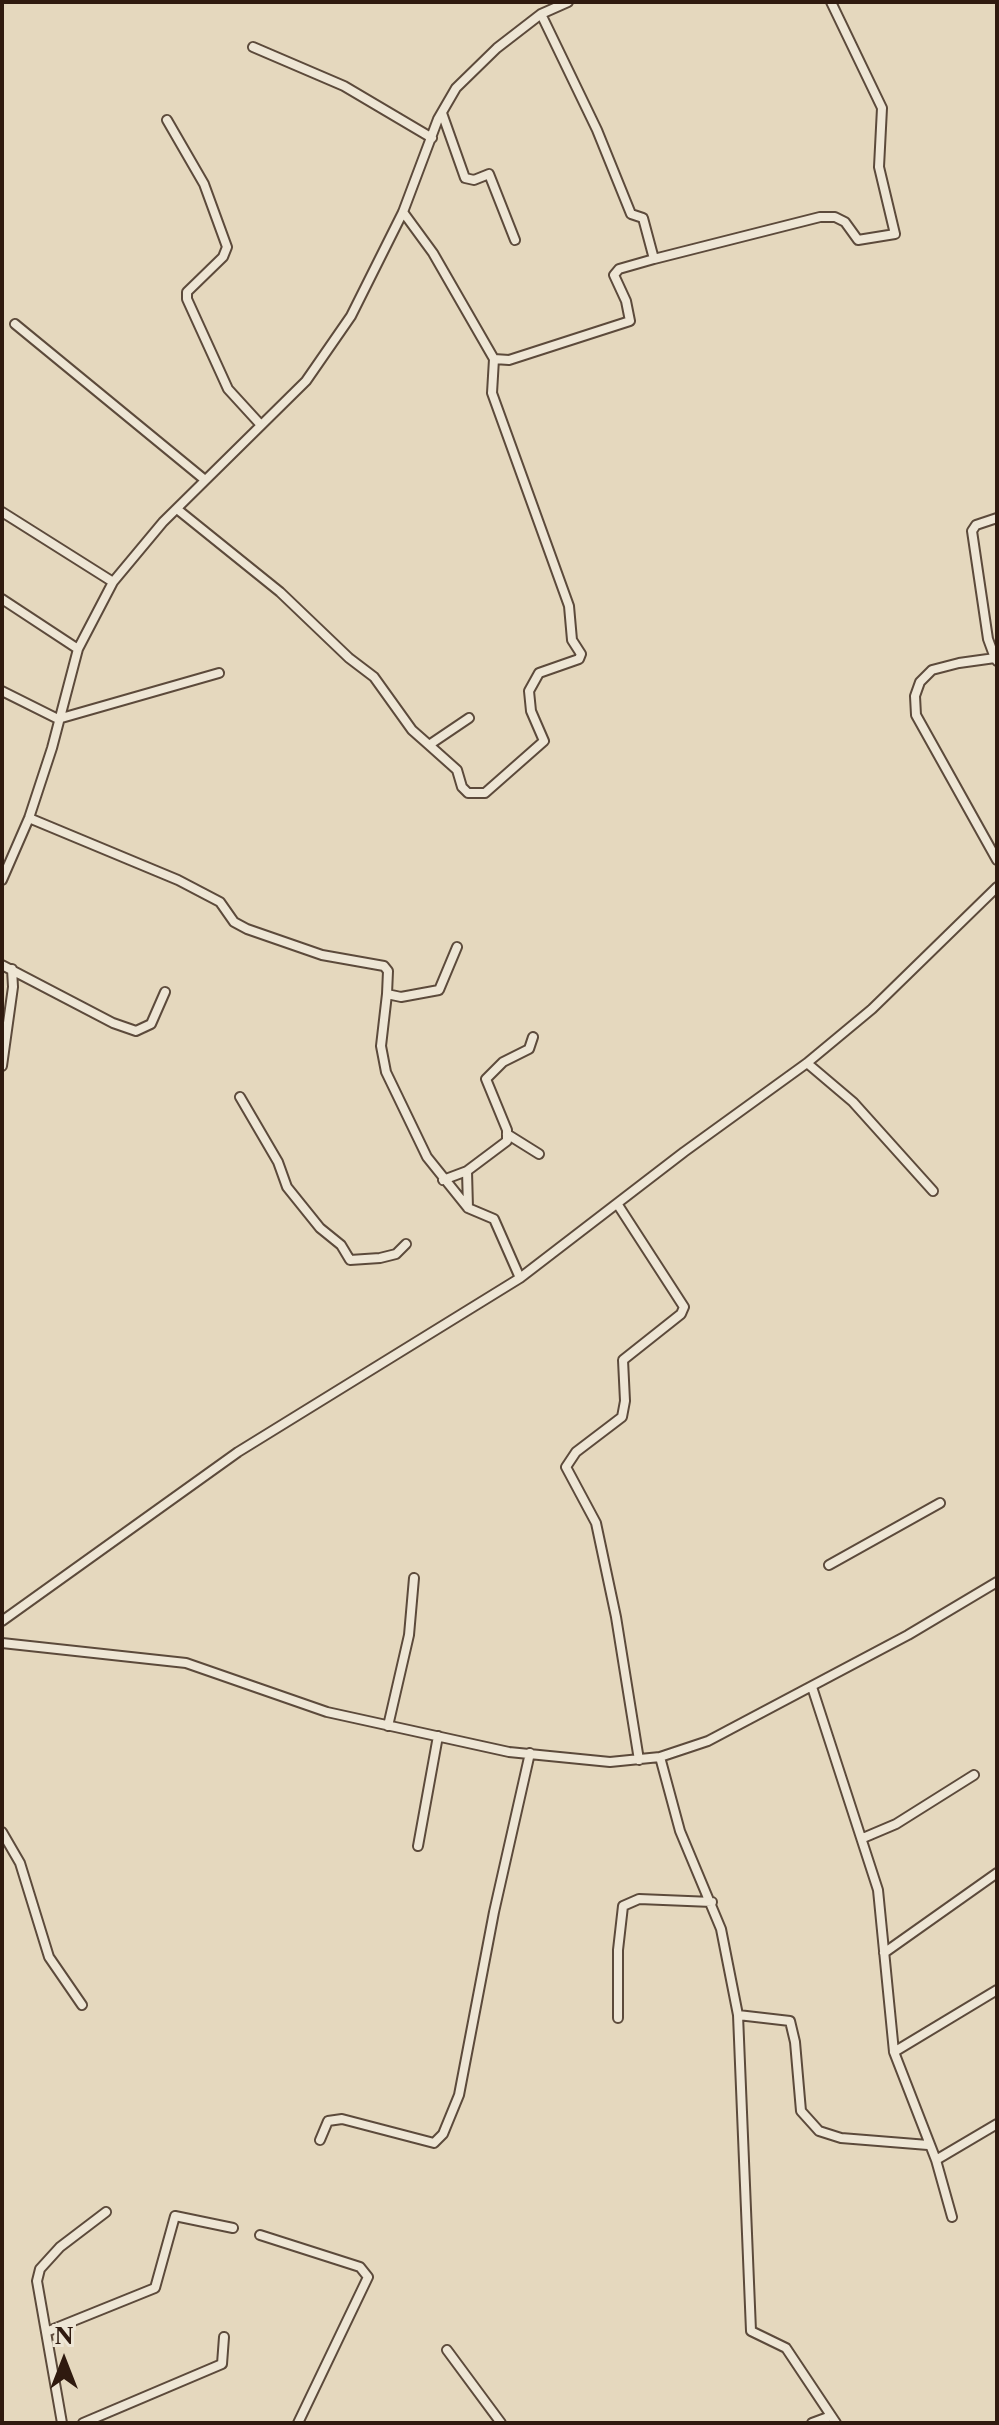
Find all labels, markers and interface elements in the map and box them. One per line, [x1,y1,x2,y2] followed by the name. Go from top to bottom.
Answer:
[24,2321,104,2401] north arrow
[54,2323,74,2350] text: N

